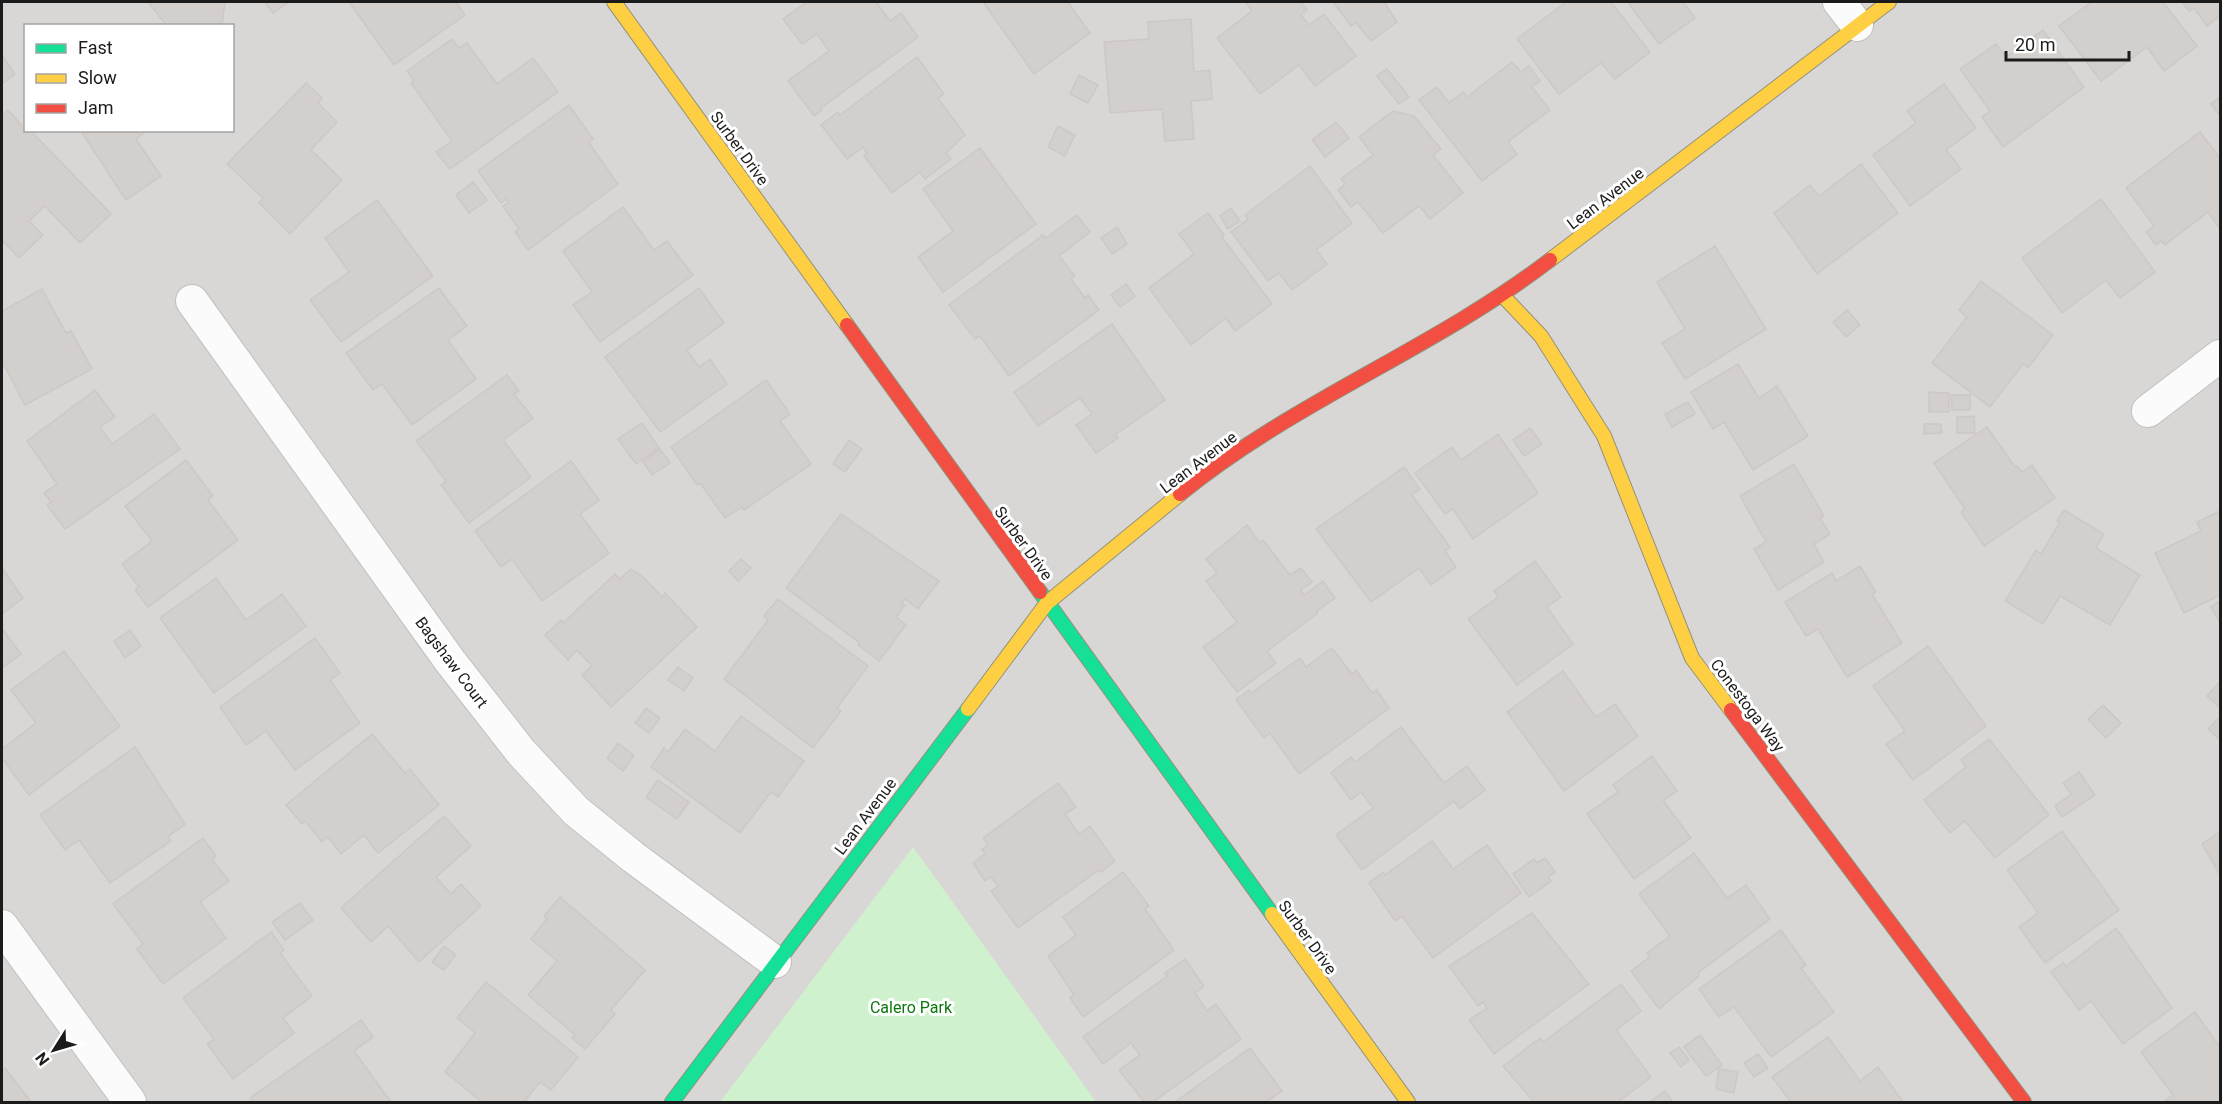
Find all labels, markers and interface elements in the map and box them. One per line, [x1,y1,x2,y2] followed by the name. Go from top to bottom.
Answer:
[24,24,234,132] legend
[2006,24,2129,62] scale bar
[2015,34,2055,55] text: 20 m
[78,37,113,58] text: Fast
[78,67,117,88] text: Slow
[78,97,114,118] text: Jam
[706,108,773,189] street label: Surber Drive
[1563,163,1647,233] street label: Lean Avenue
[1156,427,1240,497] street label: Lean Avenue
[990,503,1057,584] street label: Surber Drive
[411,613,492,711] street label: Bagshaw Court
[1707,655,1789,756] street label: Conestoga Way
[830,774,900,858] street label: Lean Avenue
[1274,897,1341,978] street label: Surber Drive
[870,998,953,1017] park label: Calero Park
[24,1020,84,1080] north arrow
[31,1048,53,1069] text: N

